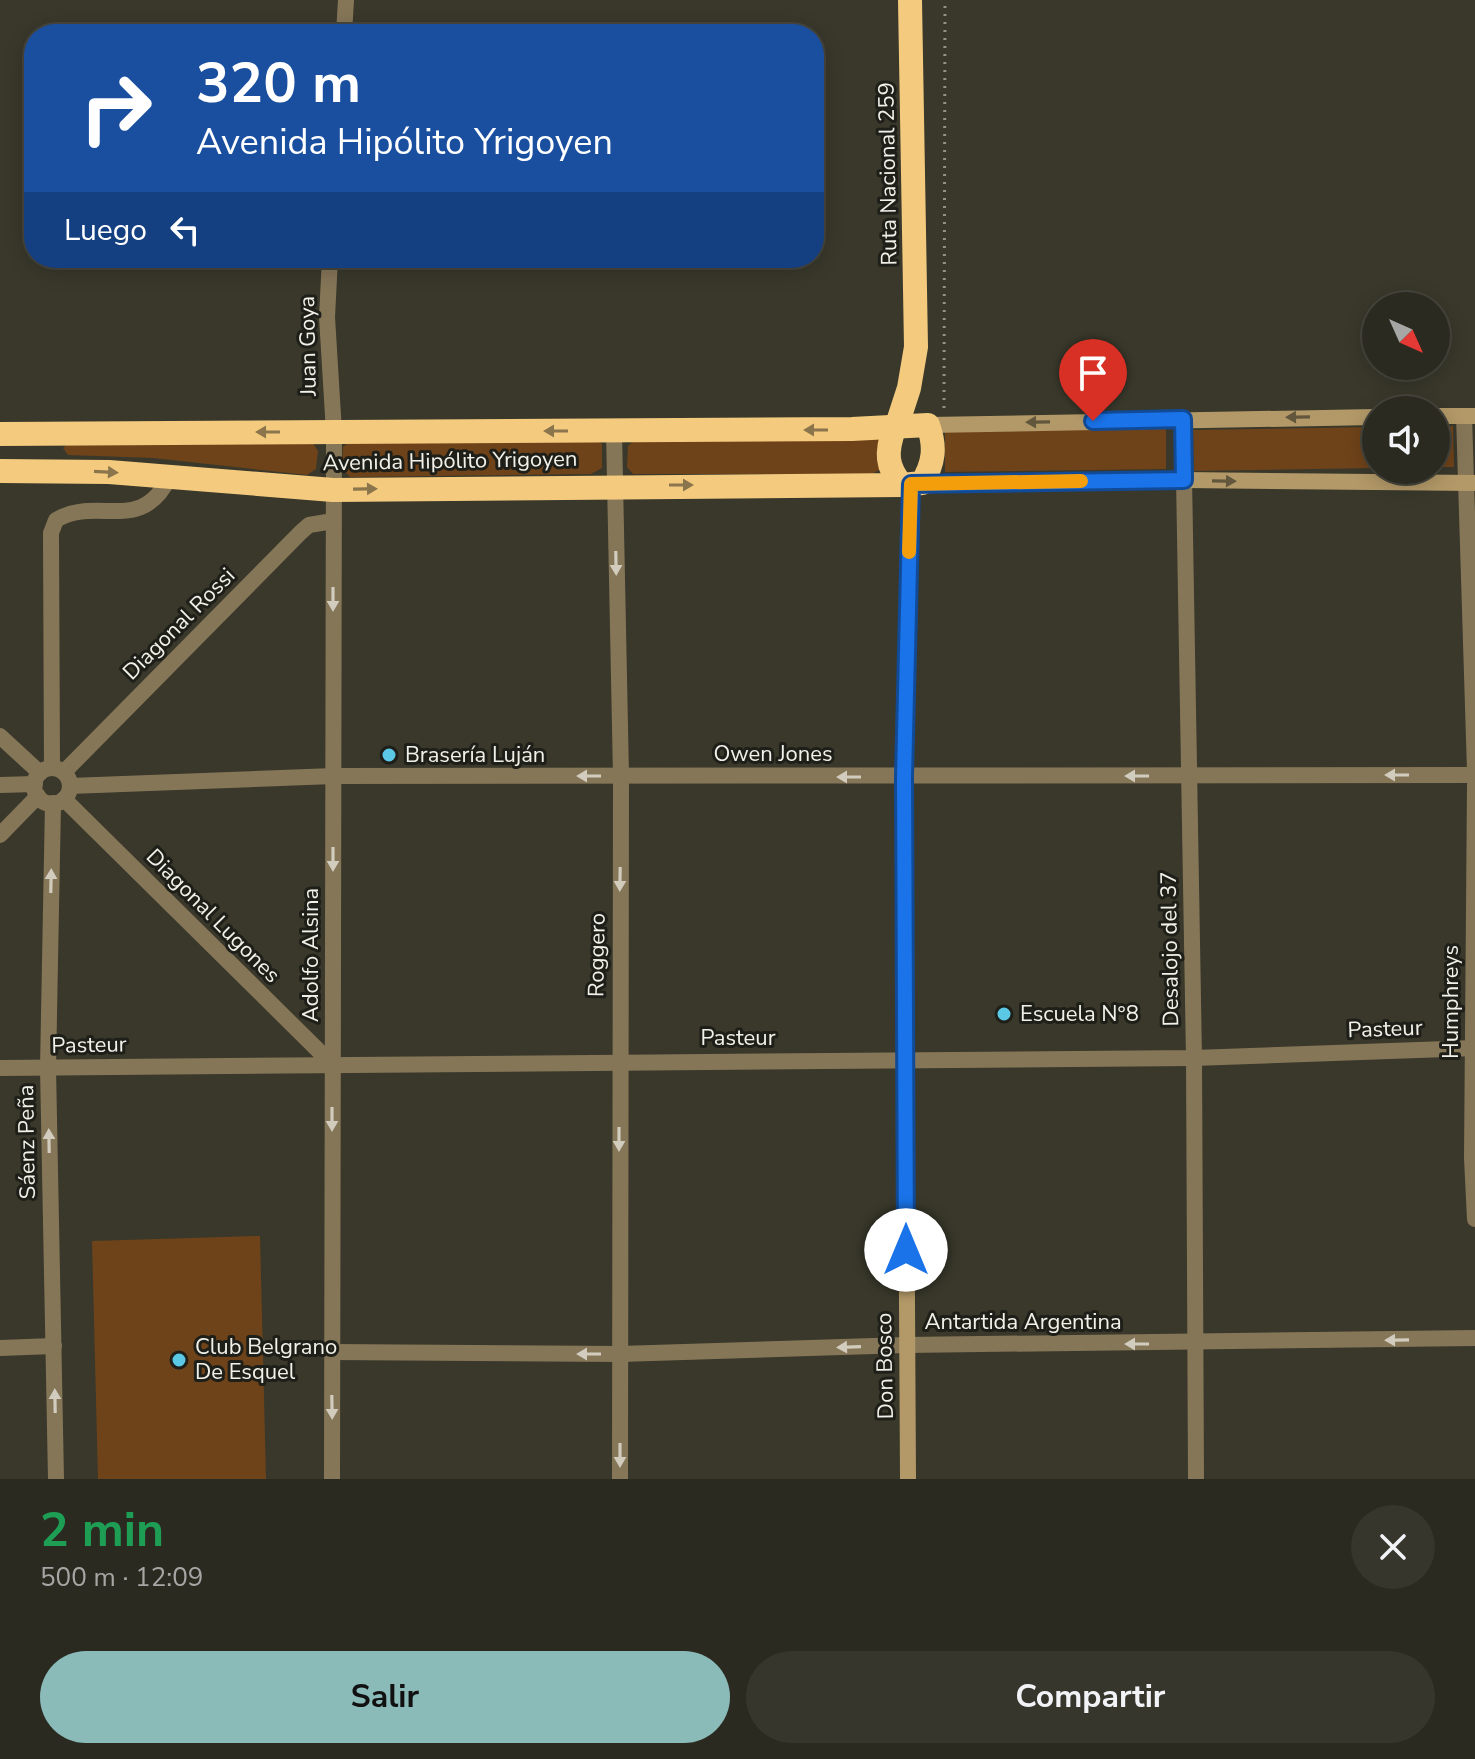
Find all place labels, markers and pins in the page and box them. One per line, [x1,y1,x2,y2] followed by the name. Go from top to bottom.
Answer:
[1059,339,1127,421] pin
[405,740,545,770] place label: Brasería Luján
[380,746,398,764] marker: Brasería Luján
[1020,999,1139,1029] place label: Escuela N°8
[995,1005,1013,1023] marker: Escuela N°8
[195,1332,337,1387] place label: Club Belgrano De Esquel
[170,1351,188,1369] marker: Club Belgrano De Esquel

